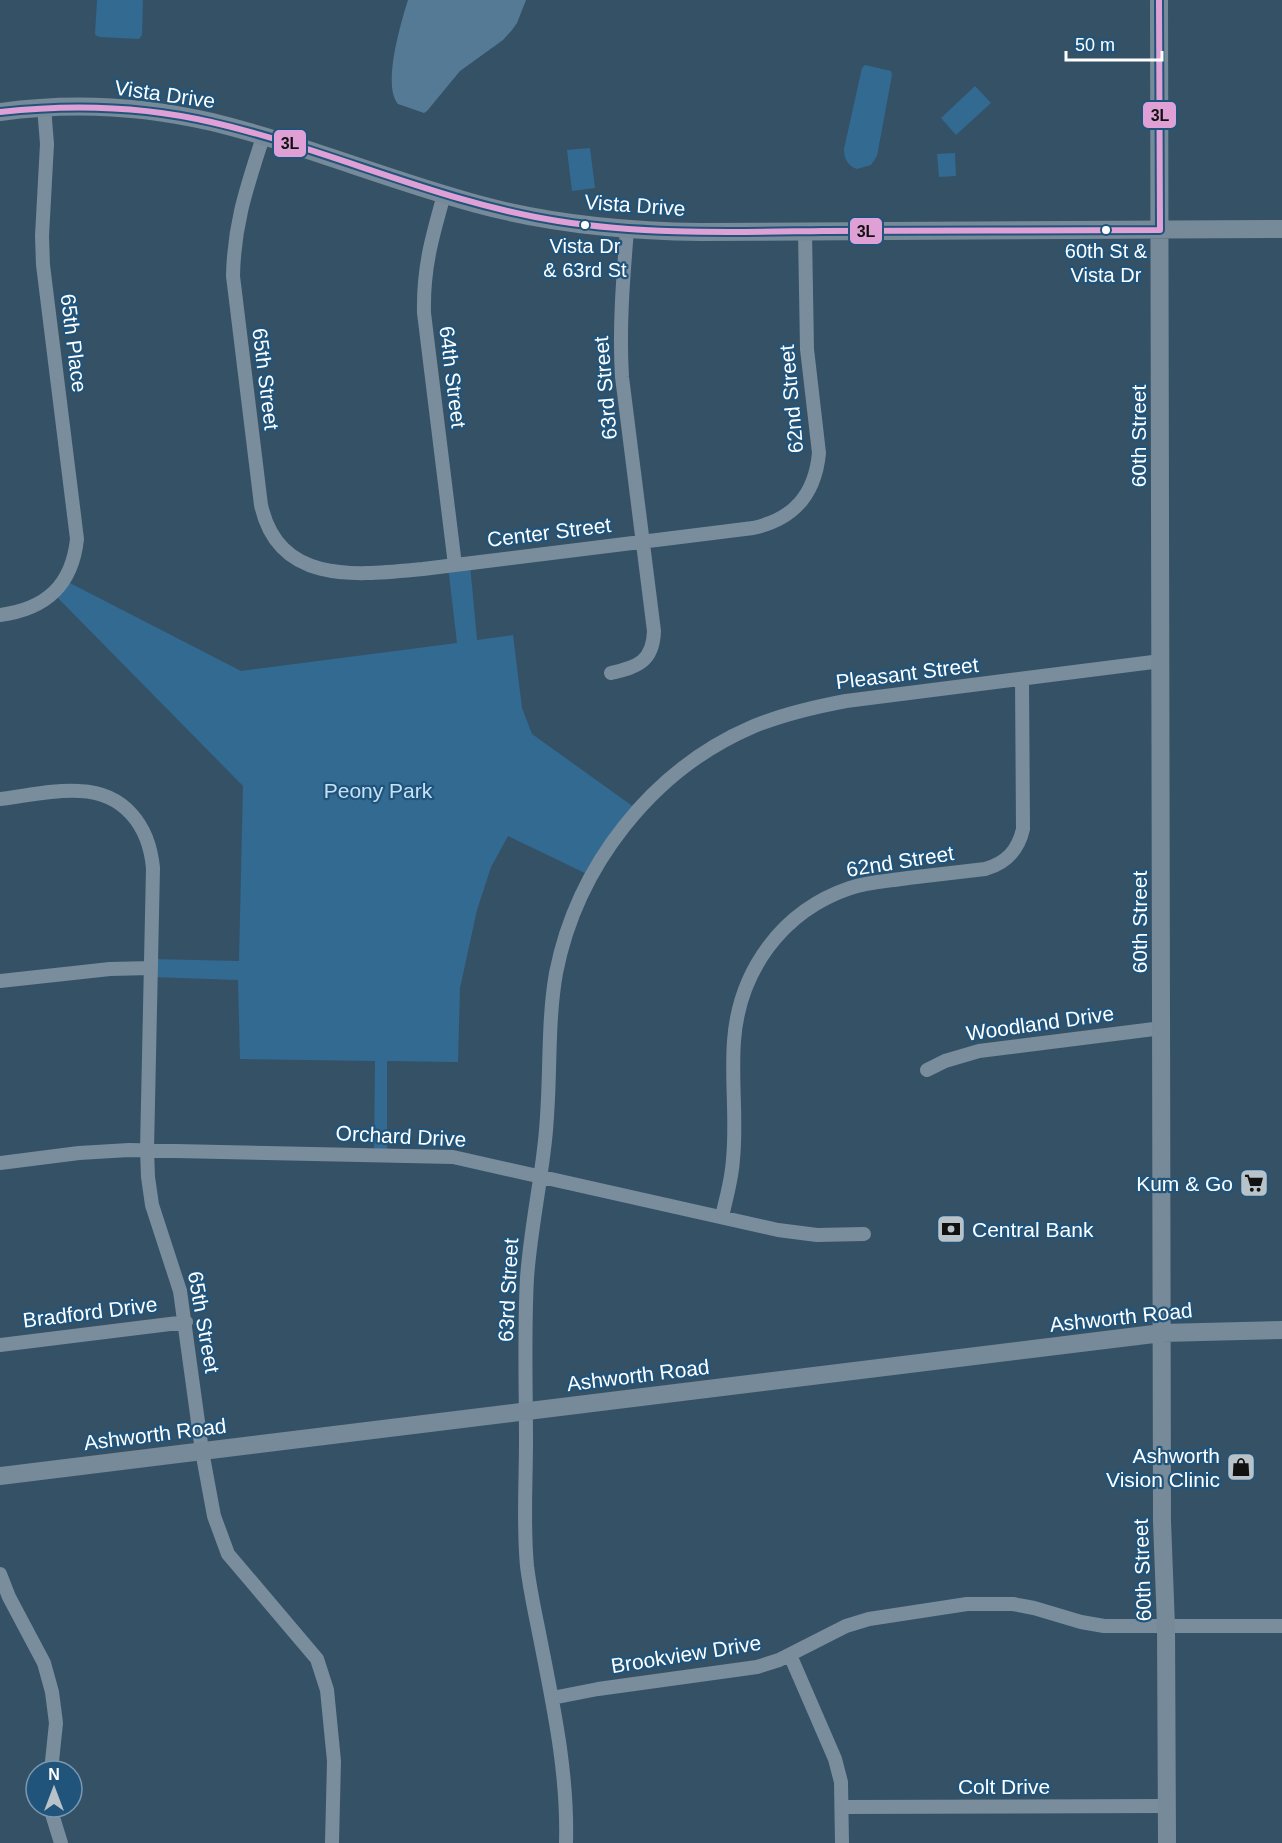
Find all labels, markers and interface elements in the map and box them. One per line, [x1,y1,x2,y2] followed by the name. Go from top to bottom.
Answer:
[1066,24,1162,62] scale bar
[1075,35,1115,55] text: 50 m
[113,76,217,112] street label: Vista Drive
[1142,101,1177,129] line badge: 3L
[1151,107,1170,124] text: 3L
[273,129,307,158] line badge: 3L
[281,135,300,152] text: 3L
[584,190,686,220] street label: Vista Drive
[849,217,883,245] line badge: 3L
[579,219,591,231] marker: Vista Dr & 63rd St
[857,223,876,240] text: 3L
[1100,224,1112,236] marker: 60th St & Vista Dr
[543,235,627,281] place label: Vista Dr & 63rd St
[1065,240,1148,286] place label: 60th St & Vista Dr
[57,292,91,394] street label: 65th Place
[435,325,471,430] street label: 64th Street
[248,327,284,432] street label: 65th Street
[589,335,621,441] street label: 63rd Street
[775,344,807,454] street label: 62nd Street
[1127,384,1150,487] street label: 60th Street
[486,513,613,551] street label: Center Street
[834,653,980,693] street label: Pleasant Street
[324,779,433,802] park label: Peony Park
[845,841,956,881] street label: 62nd Street
[1128,870,1151,973] street label: 60th Street
[965,1001,1115,1045] street label: Woodland Drive
[335,1121,467,1151] street label: Orchard Drive
[1238,1167,1270,1199] supermarket icon: Kum & Go
[1136,1172,1233,1195] place label: Kum & Go
[935,1213,967,1245] bank icon: Central Bank
[972,1218,1094,1241] place label: Central Bank
[494,1237,522,1342] street label: 63rd Street
[184,1269,224,1375] street label: 65th Street
[21,1292,159,1332] street label: Bradford Drive
[1048,1298,1194,1336] street label: Ashworth Road
[565,1355,711,1395] street label: Ashworth Road
[82,1414,228,1454] street label: Ashworth Road
[1106,1444,1220,1491] place label: Ashworth Vision Clinic
[1225,1451,1257,1483] shop icon: Ashworth Vision Clinic
[1129,1518,1155,1622] street label: 60th Street
[609,1631,763,1677] street label: Brookview Drive
[24,1759,84,1819] north arrow
[48,1766,60,1783] text: N
[958,1775,1050,1798] street label: Colt Drive

